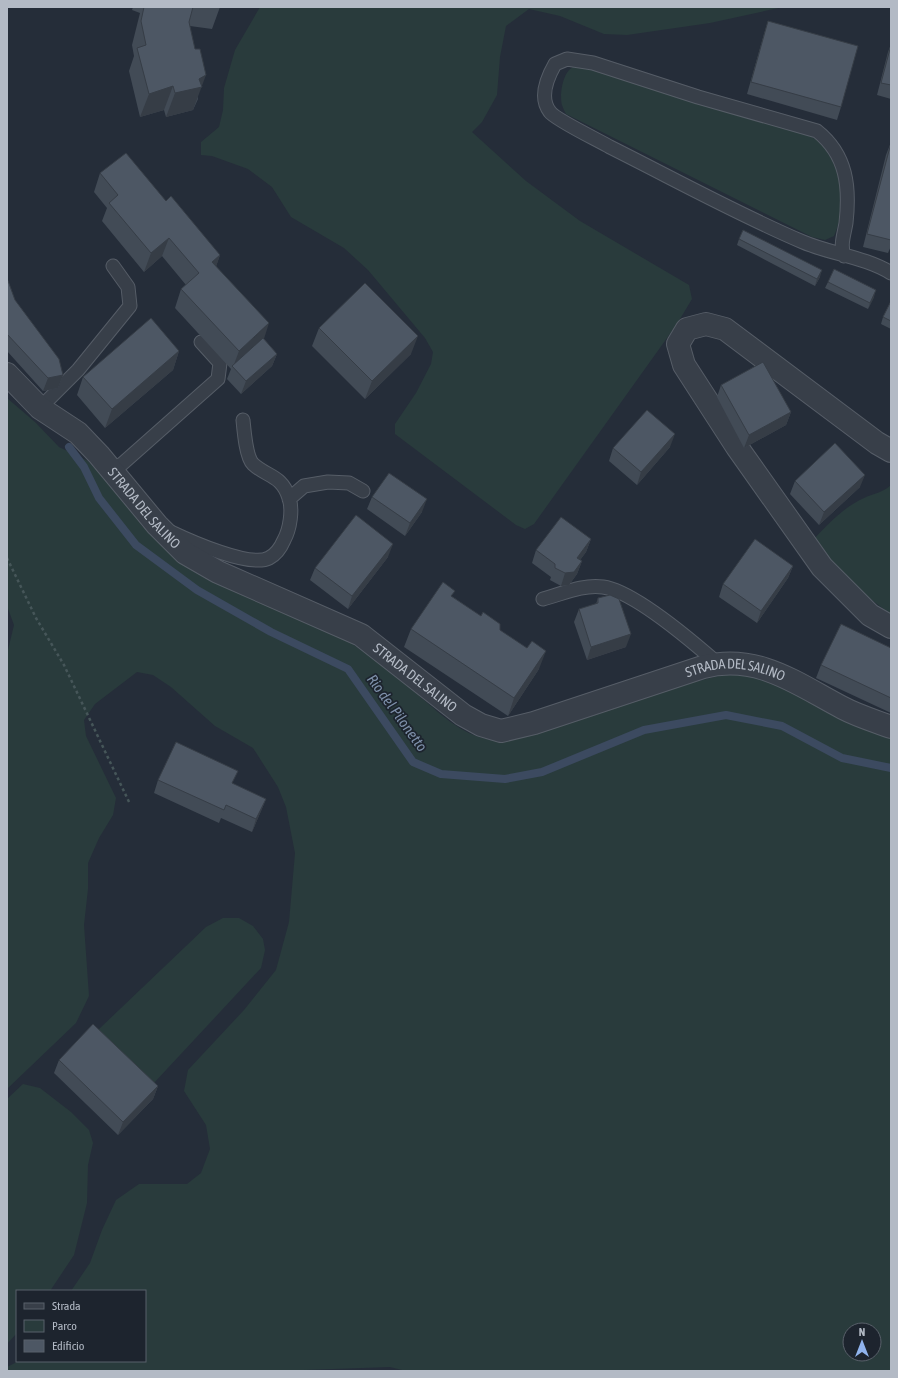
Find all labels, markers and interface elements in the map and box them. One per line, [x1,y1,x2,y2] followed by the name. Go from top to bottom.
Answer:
[105,464,184,552] street label: STRADA DEL SALINO
[370,640,460,715] street label: STRADA DEL SALINO
[683,655,788,684] street label: STRADA DEL SALINO
[364,671,431,754] water label: Rio del Pilonetto
[16,1290,146,1362] legend
[52,1299,81,1313] text: Strada
[52,1319,77,1333] text: Parco
[842,1322,882,1362] north arrow
[859,1326,865,1338] text: N
[52,1339,85,1353] text: Edificio

